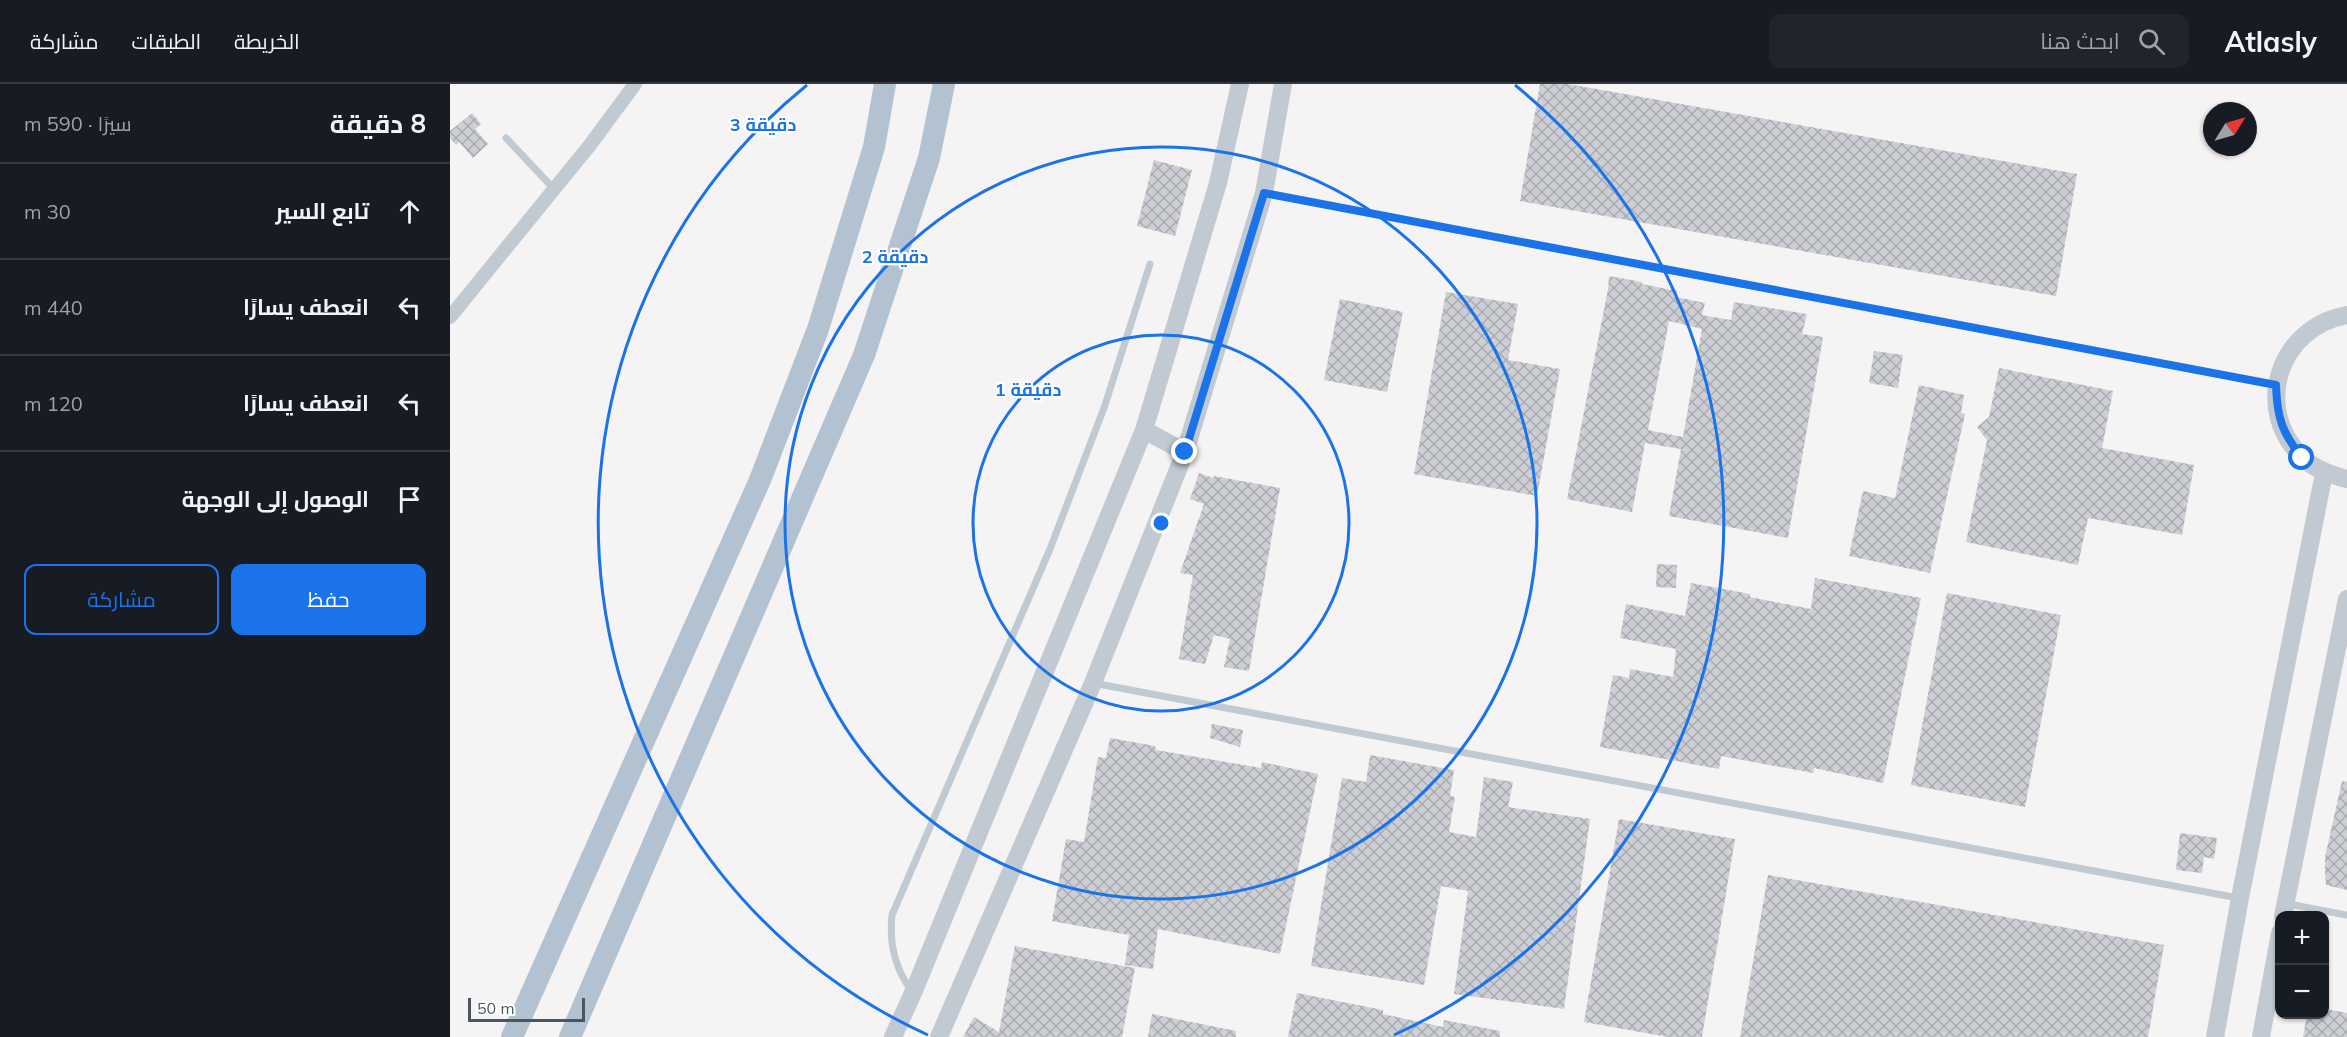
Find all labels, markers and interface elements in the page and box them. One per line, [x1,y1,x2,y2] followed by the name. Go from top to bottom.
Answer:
[1769,14,2189,68] search box
[2225,24,2317,59] text: Atlasly
[2135,25,2168,58] icon: search
[2040,27,2120,55] text: ابحث هنا
[30,28,99,54] text: مشاركة
[132,28,201,54] text: الطبقات
[234,28,300,54] text: الخريطة
[2203,102,2257,156] north arrow
[330,107,426,140] text: 8 دقيقة
[24,111,132,136] text: سيرًا · 590 m
[730,113,796,136] text: 3 دقيقة
[393,195,426,228] icon: ahead
[275,197,369,225] text: تابع السير
[24,199,71,224] text: 30 m
[862,245,928,268] text: 2 دقيقة
[393,291,426,324] icon: left
[243,293,369,321] text: انعطف يسارًا
[24,295,83,320] text: 440 m
[995,378,1061,401] text: 1 دقيقة
[393,387,426,420] icon: left
[243,389,369,417] text: انعطف يسارًا
[24,391,83,416] text: 120 m
[1171,438,1197,464] route end
[2288,444,2314,470] route start
[393,483,426,516] icon: arrive
[182,485,369,513] text: الوصول إلى الوجهة
[1151,513,1171,533] centre of rings
[24,564,219,635] button: مشاركة
[231,564,426,635] button: حفظ
[2275,911,2329,1019] map controls
[2275,911,2329,965] button: +
[2275,965,2329,1019] button: −
[468,995,585,1022] scale bar
[477,998,514,1018] text: 50 m

